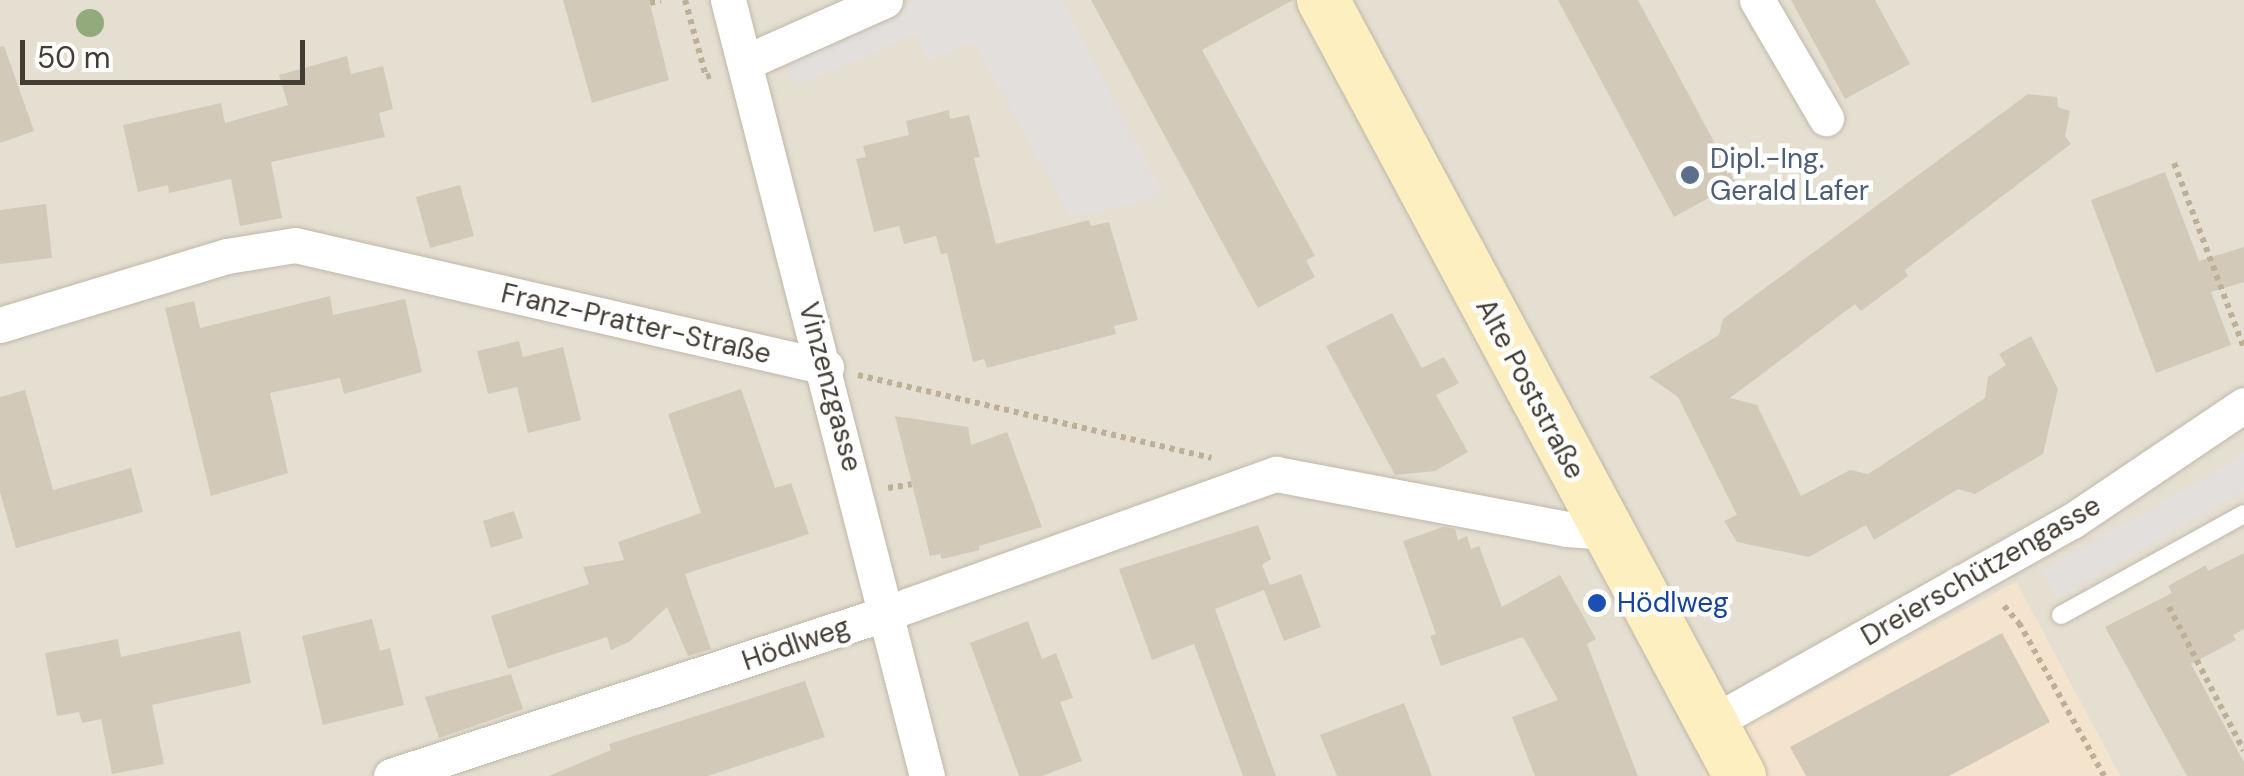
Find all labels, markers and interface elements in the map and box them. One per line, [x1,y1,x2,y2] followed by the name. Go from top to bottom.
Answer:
[25,20,310,82] scale bar
[37,38,111,77] text: 50 m
[1710,142,1869,208] place label: Dipl.-Ing. Gerald Lafer
[1679,164,1701,186] marker: Dipl.-Ing. Gerald Lafer
[498,277,774,371] street label: Franz-Pratter-Straße
[1468,293,1592,485] street label: Alte Poststraße
[791,299,869,475] street label: Vinzenzgasse
[1855,489,2107,653] street label: Dreierschützengasse
[1617,586,1729,620] place label: Hödlweg
[1586,592,1608,614] marker: Hödlweg
[738,610,854,678] street label: Hödlweg

